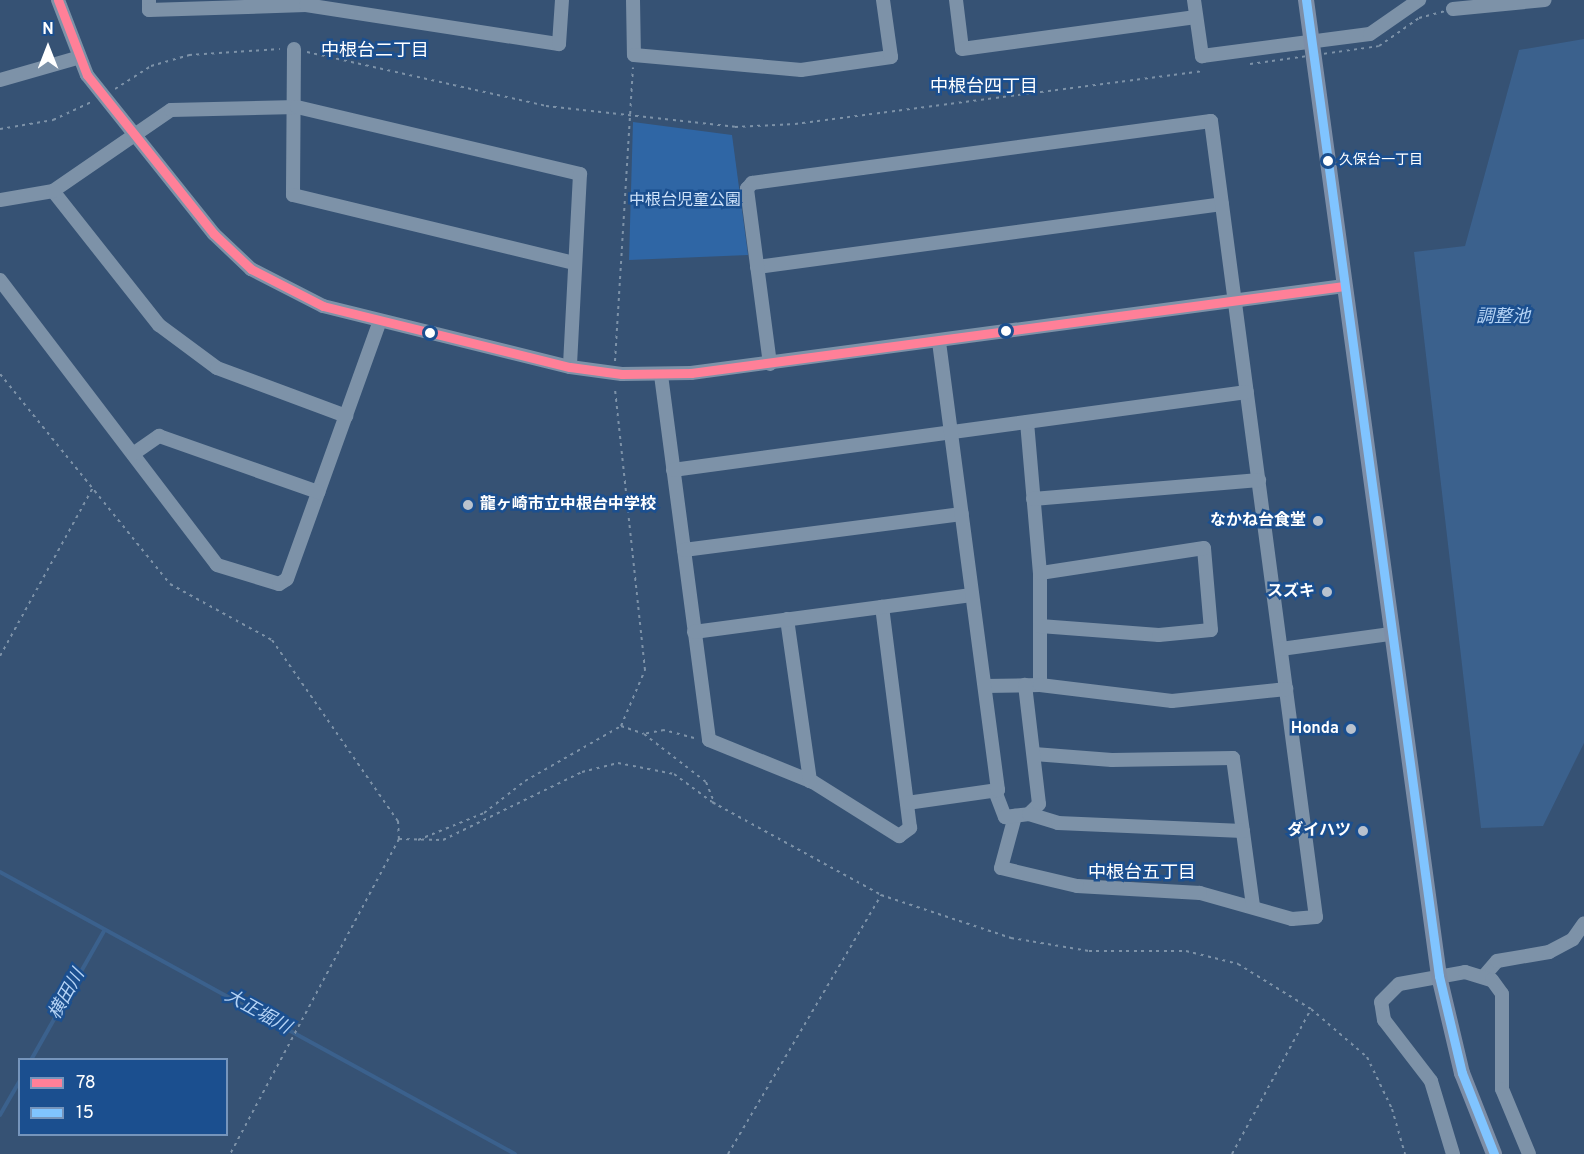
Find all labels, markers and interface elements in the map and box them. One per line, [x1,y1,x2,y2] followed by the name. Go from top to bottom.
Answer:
[18,18,78,78] north arrow
[42,20,54,40] text: N
[321,41,429,63] district label: 中根台二丁目
[930,77,1038,99] district label: 中根台四丁目
[1339,153,1423,169] place label: 久保台一丁目
[1322,155,1334,167] marker: 久保台一丁目
[629,191,741,211] park label: 中根台児童公園
[1476,307,1530,329] water label: 調整池
[1000,325,1012,337] unlabelled marker
[424,327,436,339] unlabelled marker
[480,495,656,515] place label: 龍ヶ崎市立中根台中学校
[461,498,475,512] marker: 龍ヶ崎市立中根台中学校
[1210,511,1306,531] place label: なかね台食堂
[1311,514,1325,528] marker: なかね台食堂
[1267,582,1315,602] place label: スズキ
[1320,585,1334,599] marker: スズキ
[1291,719,1339,739] place label: Honda
[1344,722,1358,736] marker: Honda
[1287,821,1351,841] place label: ダイハツ
[1356,824,1370,838] marker: ダイハツ
[1088,863,1196,885] district label: 中根台五丁目
[45,966,91,1024] water label: 横田川
[220,986,294,1040] water label: 大正堀川
[18,1058,228,1136] legend
[76,1072,96,1095] text: 78
[76,1102,94,1125] text: 15

